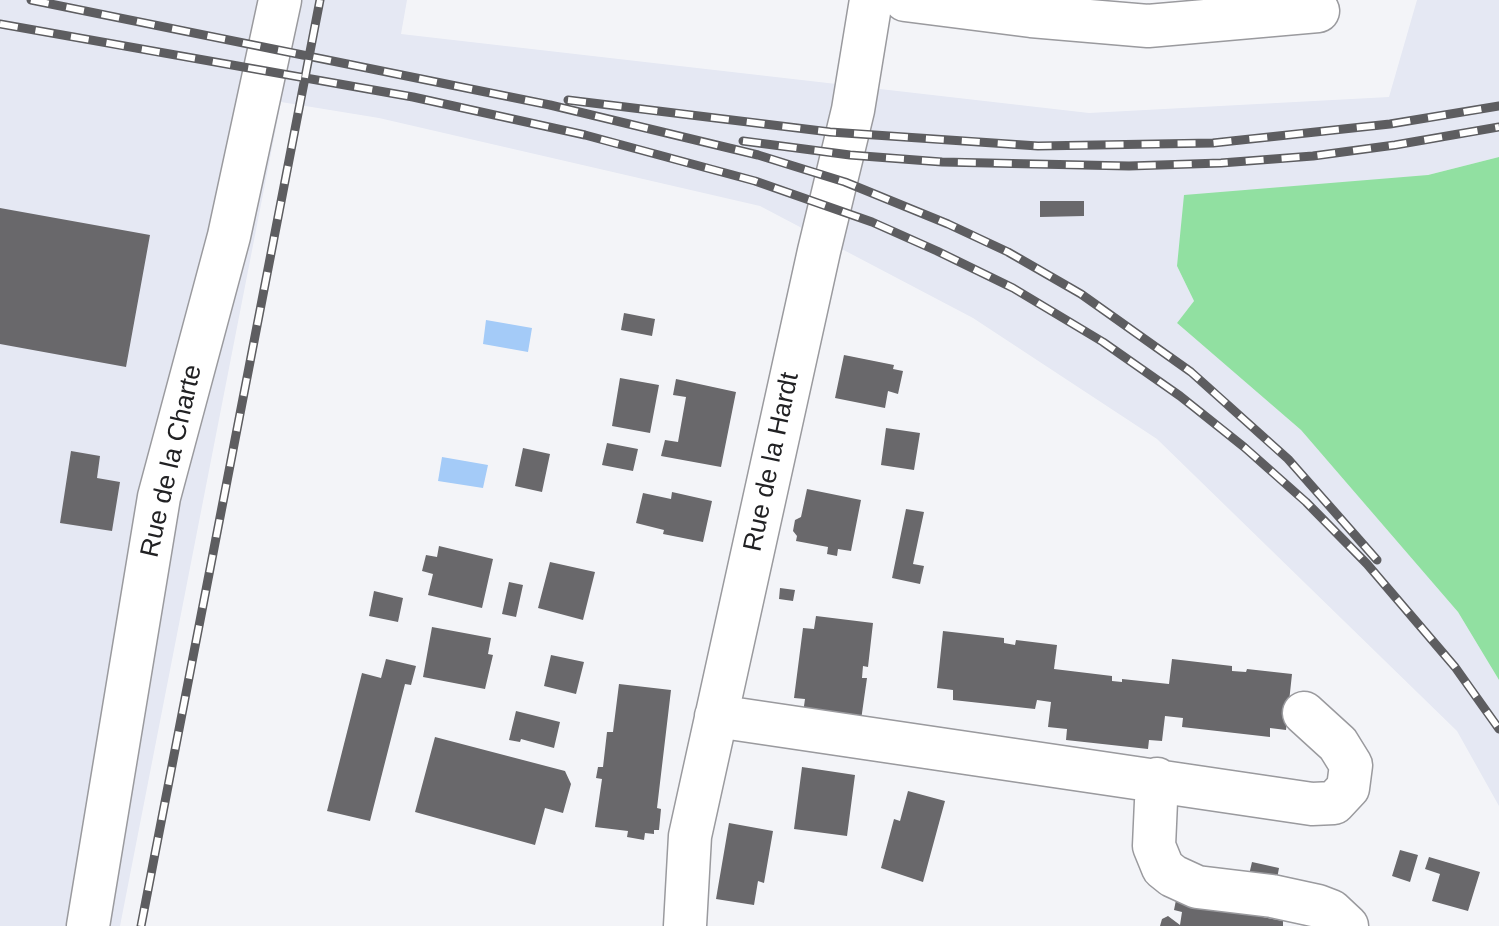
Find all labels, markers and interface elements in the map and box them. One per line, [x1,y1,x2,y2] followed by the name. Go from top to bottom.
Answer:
[135,362,209,560] street label: Rue de la Charte
[738,370,806,554] street label: Rue de la Hardt

